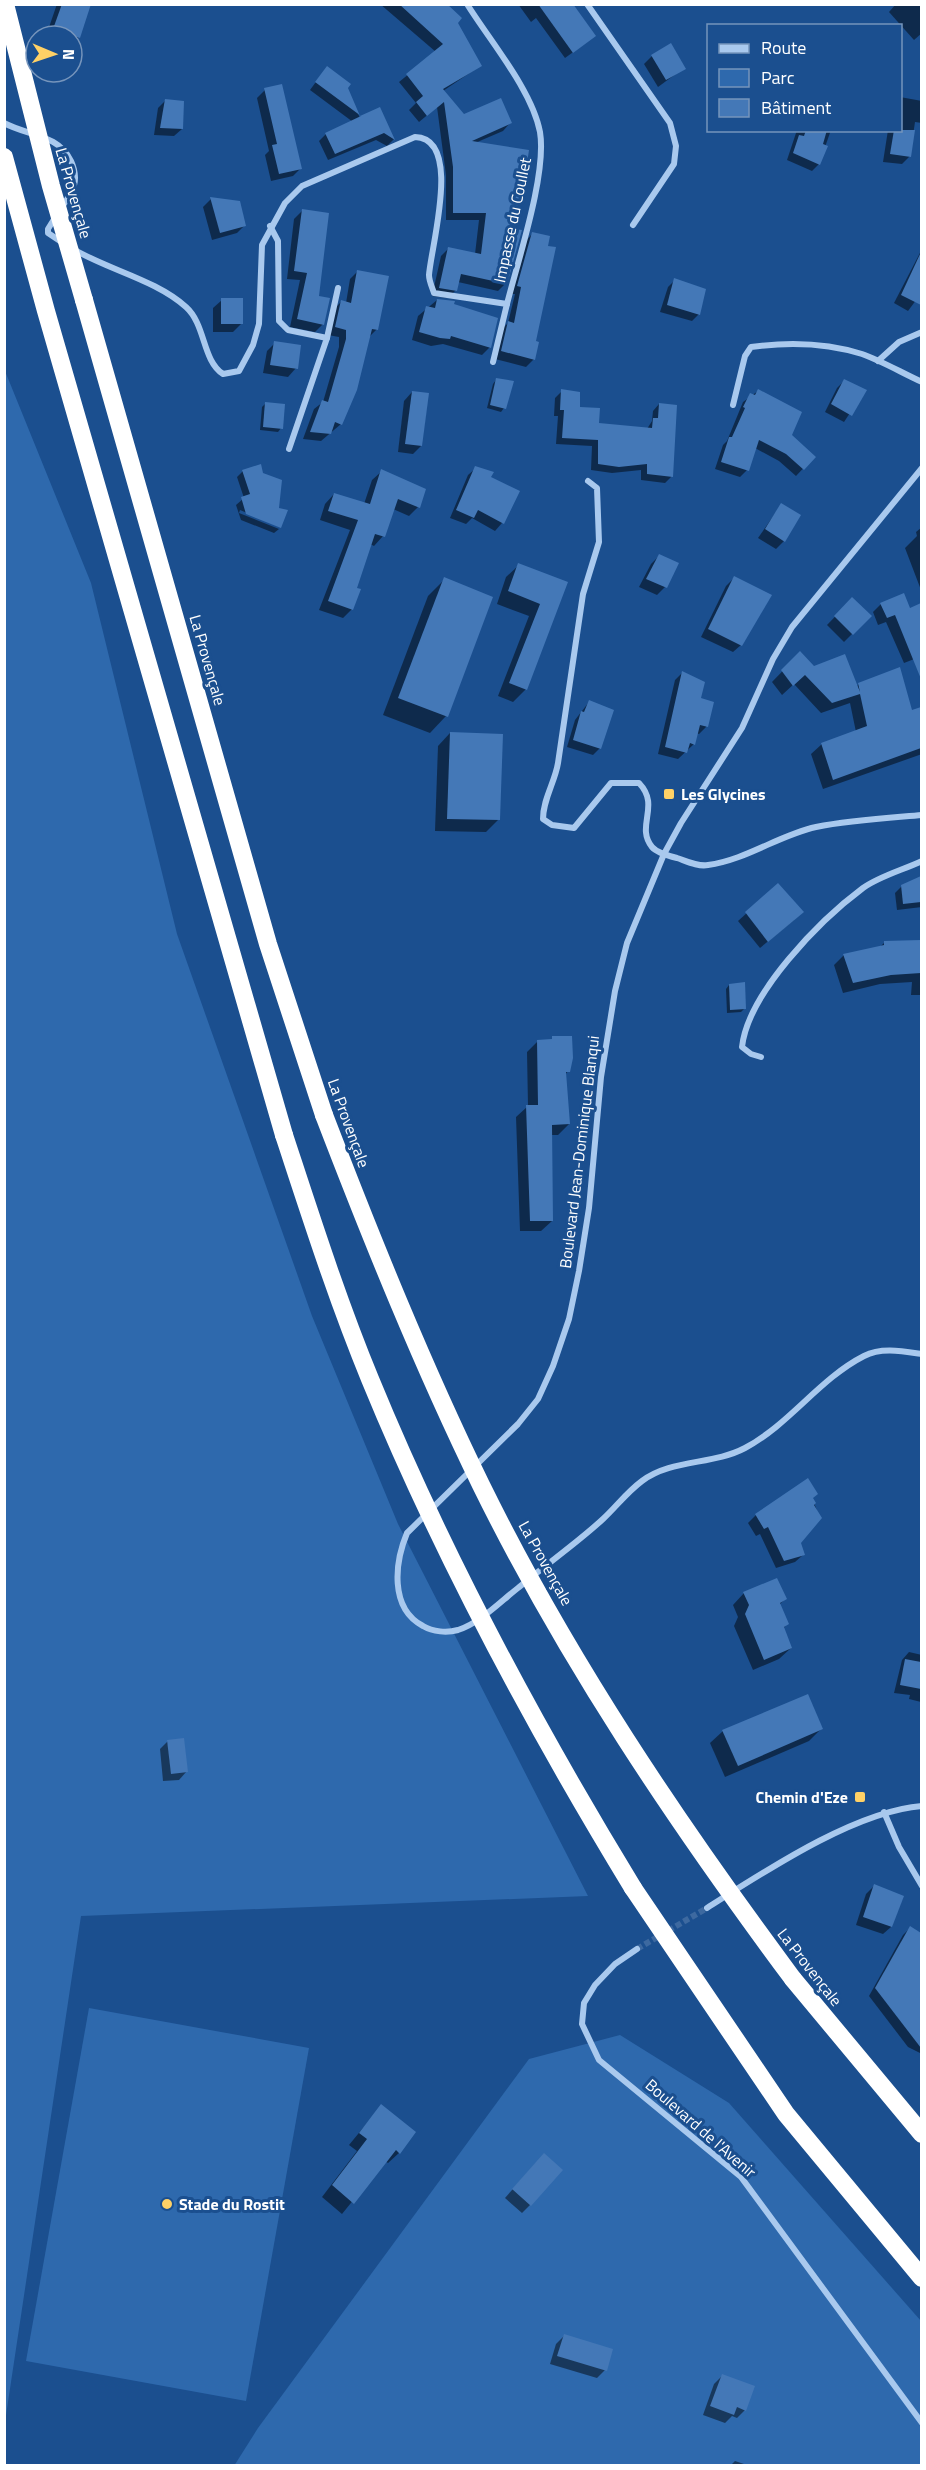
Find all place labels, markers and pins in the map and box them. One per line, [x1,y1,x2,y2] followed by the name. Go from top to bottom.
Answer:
[681,782,766,806] place label: Les Glycines
[662,787,676,801] marker: Les Glycines
[755,1785,848,1809] place label: Chemin d'Eze
[853,1790,867,1804] marker: Chemin d'Eze
[179,2192,285,2216] place label: Stade du Rostit
[160,2197,174,2211] marker: Stade du Rostit

